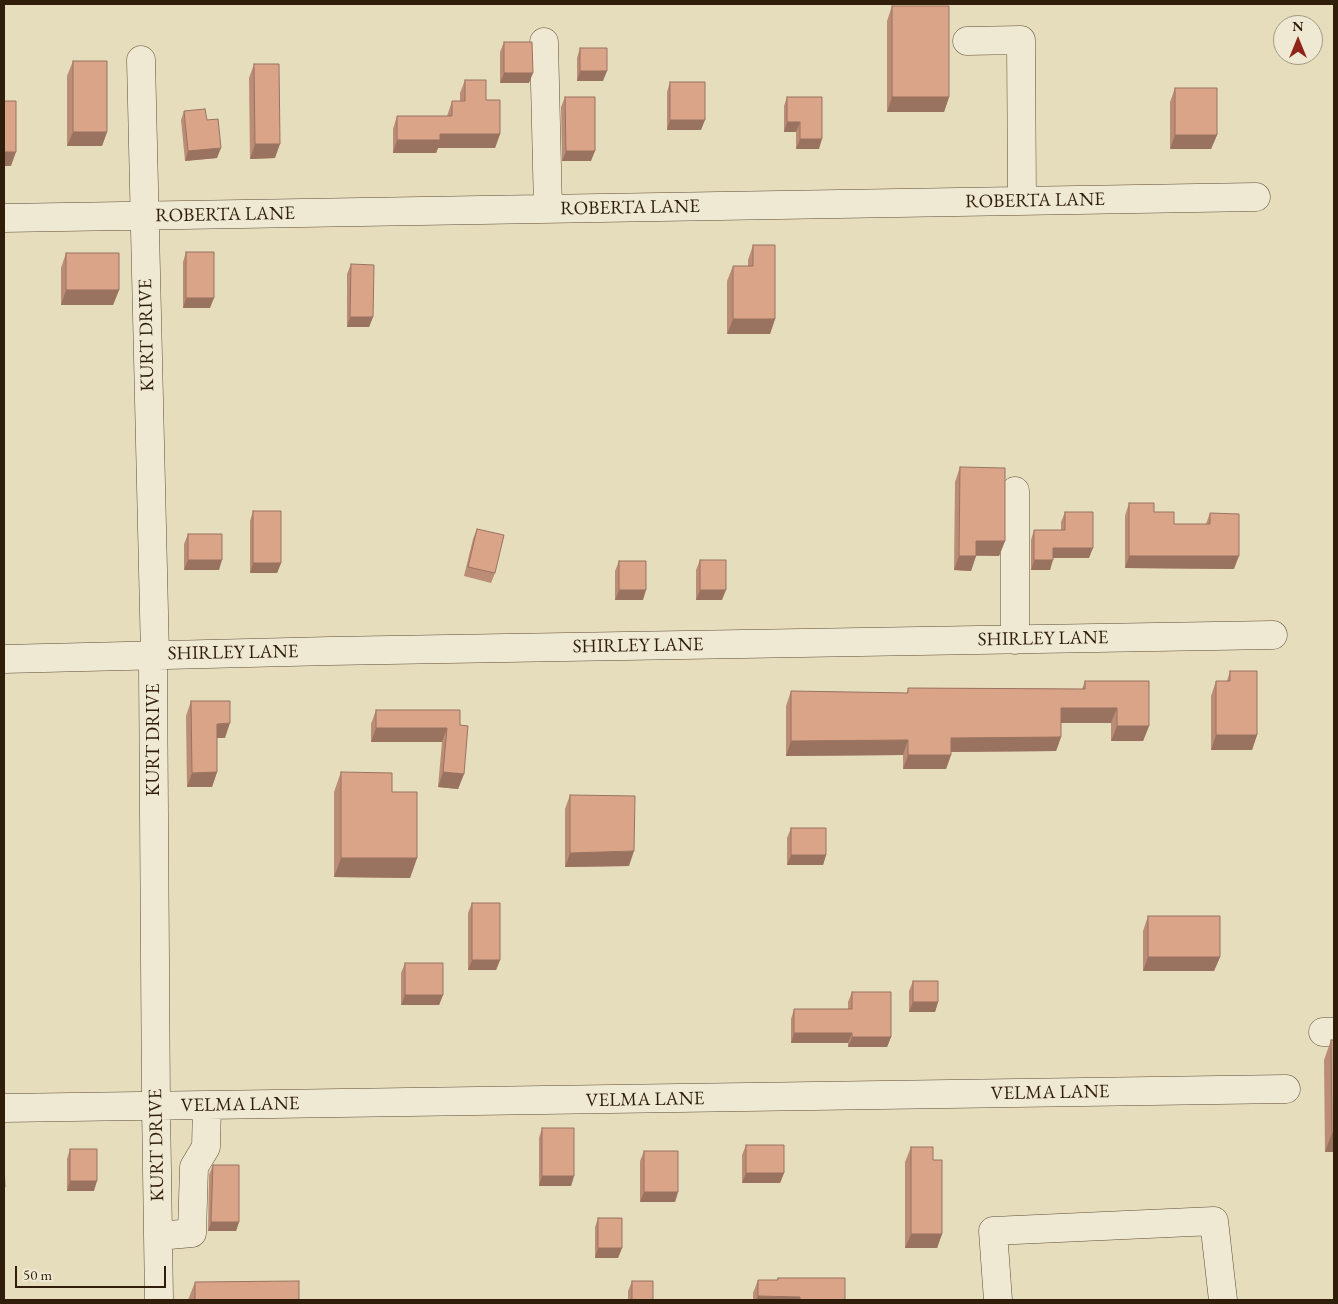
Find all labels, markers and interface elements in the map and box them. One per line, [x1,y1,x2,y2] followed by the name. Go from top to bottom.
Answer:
[1273,15,1323,65] north arrow
[1292,17,1304,35] text: N
[965,188,1105,214] street label: ROBERTA LANE
[560,195,700,221] street label: ROBERTA LANE
[155,202,295,228] street label: ROBERTA LANE
[135,278,159,392] street label: KURT DRIVE
[977,626,1109,652] street label: SHIRLEY LANE
[572,633,704,659] street label: SHIRLEY LANE
[167,640,299,666] street label: SHIRLEY LANE
[143,684,165,796] street label: KURT DRIVE
[990,1081,1110,1105] street label: VELMA LANE
[145,1088,169,1202] street label: KURT DRIVE
[585,1088,705,1112] street label: VELMA LANE
[180,1093,300,1117] street label: VELMA LANE
[18,1256,169,1288] scale bar
[23,1265,52,1284] text: 50 m

